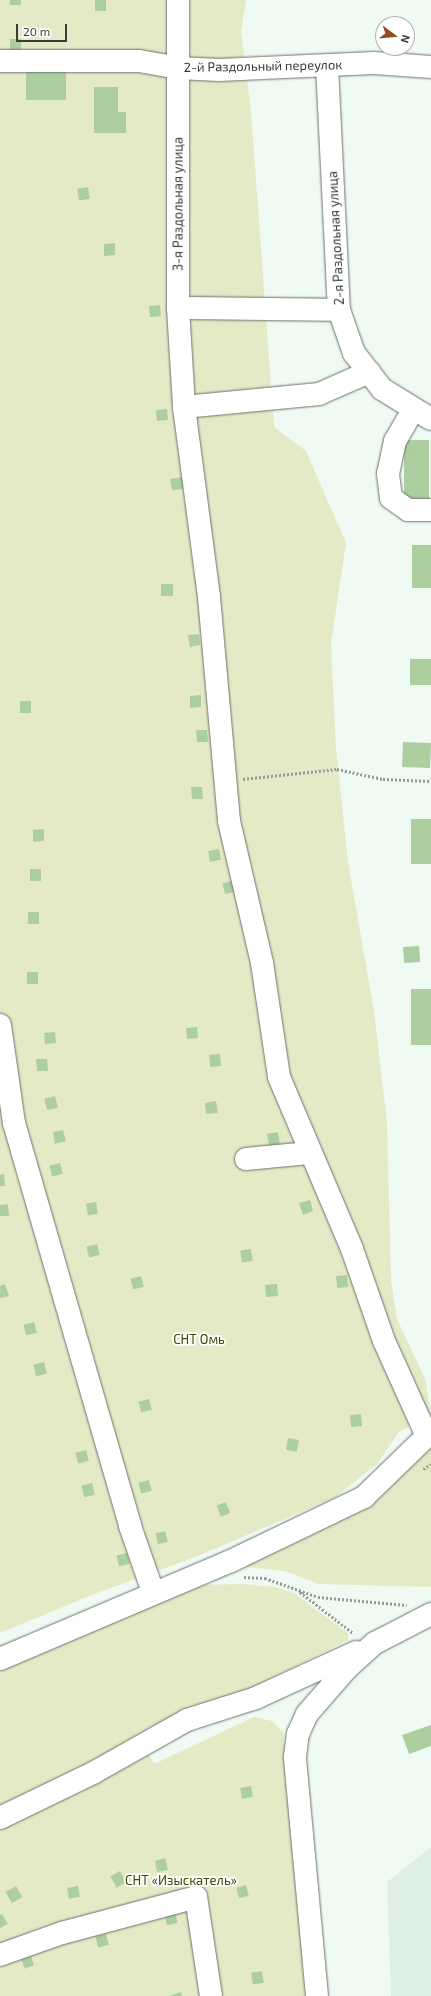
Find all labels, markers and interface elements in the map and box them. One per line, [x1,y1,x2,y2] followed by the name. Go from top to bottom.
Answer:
[18,16,69,42] scale bar
[375,16,415,56] north arrow
[23,24,50,38] text: 20 m
[399,34,413,45] text: N
[184,57,342,75] street label: 2-й Раздольный переулок
[170,137,186,271] street label: 3-я Раздольная улица
[325,171,347,305] street label: 2-я Раздольная улица
[173,1331,225,1347] park label: СНТ Омь
[125,1872,237,1888] park label: СНТ «Изыскатель»

